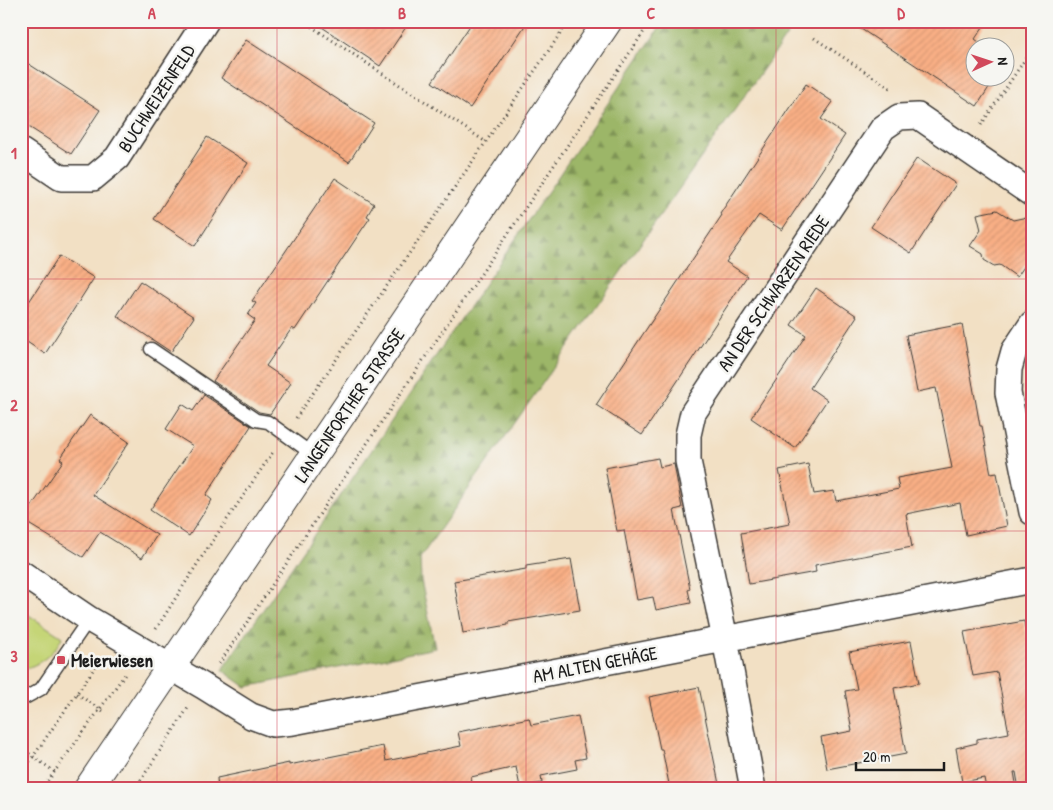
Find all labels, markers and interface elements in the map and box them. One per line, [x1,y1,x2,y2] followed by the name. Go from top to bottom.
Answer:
[148,2,156,24] text: A
[398,2,406,24] text: B
[647,2,656,24] text: C
[897,2,905,24] text: D
[966,38,1016,88] north arrow
[111,39,201,157] street label: BUCHWEIZENFELD
[994,57,1013,66] text: N
[11,142,17,164] text: 1
[711,209,835,376] street label: AN DER SCHWARZEN RIEDE
[288,322,411,487] street label: LANGENFORTHER STRASSE
[10,394,18,416] text: 2
[531,639,660,689] street label: AM ALTEN GEHÄGE
[10,645,18,667] text: 3
[71,647,153,673] place label: Meierwiesen
[55,654,67,666] marker: Meierwiesen
[856,740,943,772] scale bar
[863,746,890,767] text: 20 m

